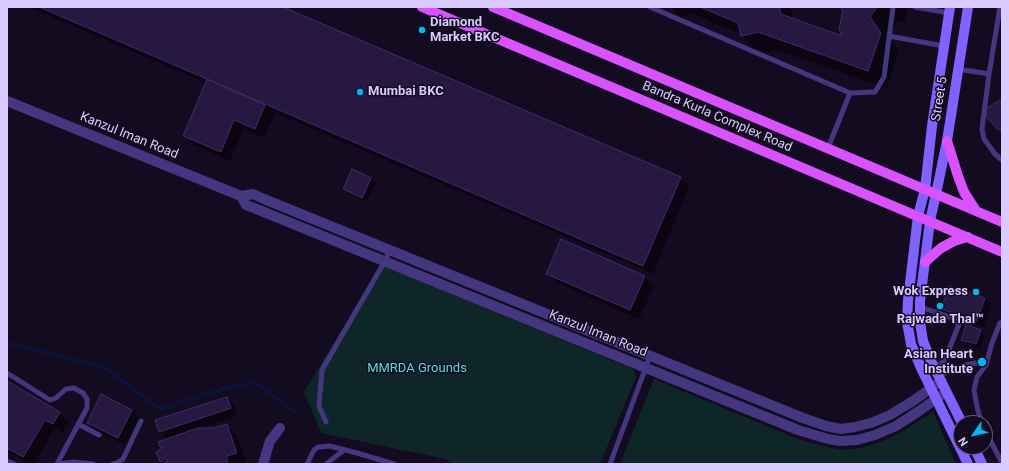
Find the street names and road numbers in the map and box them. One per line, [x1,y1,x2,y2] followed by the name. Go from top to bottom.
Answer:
[929,76,951,122] street label: Street 5
[640,78,794,156] street label: Bandra Kurla Complex Road
[78,109,180,163] street label: Kanzul Iman Road
[547,307,649,361] street label: Kanzul Iman Road

